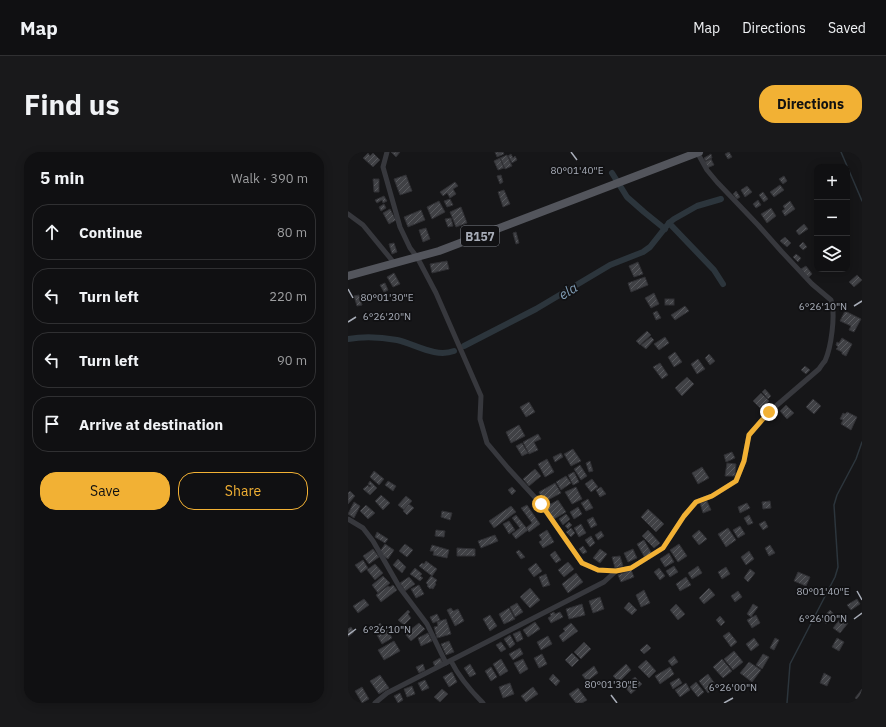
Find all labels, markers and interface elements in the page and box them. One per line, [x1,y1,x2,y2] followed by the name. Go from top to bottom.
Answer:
[20,16,58,40] text: Map
[693,19,720,37] text: Map
[742,19,806,37] text: Directions
[828,19,866,37] text: Saved
[759,85,862,123] button: Directions
[24,86,120,123] text: Find us
[550,164,604,177] text: 80°01'40"E
[814,164,850,272] map controls
[814,164,850,200] button: +
[40,167,84,189] text: 5 min
[231,170,308,187] text: Walk · 390 m
[814,200,850,236] button: −
[41,221,63,243] icon: ahead
[79,223,143,242] text: Continue
[277,224,307,241] text: 80 m
[461,226,499,246] road number: B157
[814,236,850,272] button: layers
[555,278,581,304] water label: ela
[41,285,63,307] icon: left
[79,287,139,306] text: Turn left
[269,288,307,305] text: 220 m
[360,291,414,304] text: 80°01'30"E
[799,300,847,313] text: 6°26'10"N
[363,310,411,323] text: 6°26'20"N
[41,349,63,371] icon: left
[79,351,139,370] text: Turn left
[277,352,307,369] text: 90 m
[760,403,778,421] route end
[41,413,63,435] icon: arrive
[79,415,223,434] text: Arrive at destination
[40,472,170,510] button: Save
[178,472,308,510] button: Share
[532,495,550,513] route start
[796,585,850,598] text: 80°01'40"E
[799,612,847,625] text: 6°26'00"N
[363,623,411,636] text: 6°26'10"N
[584,678,638,691] text: 80°01'30"E
[709,681,757,694] text: 6°26'00"N

